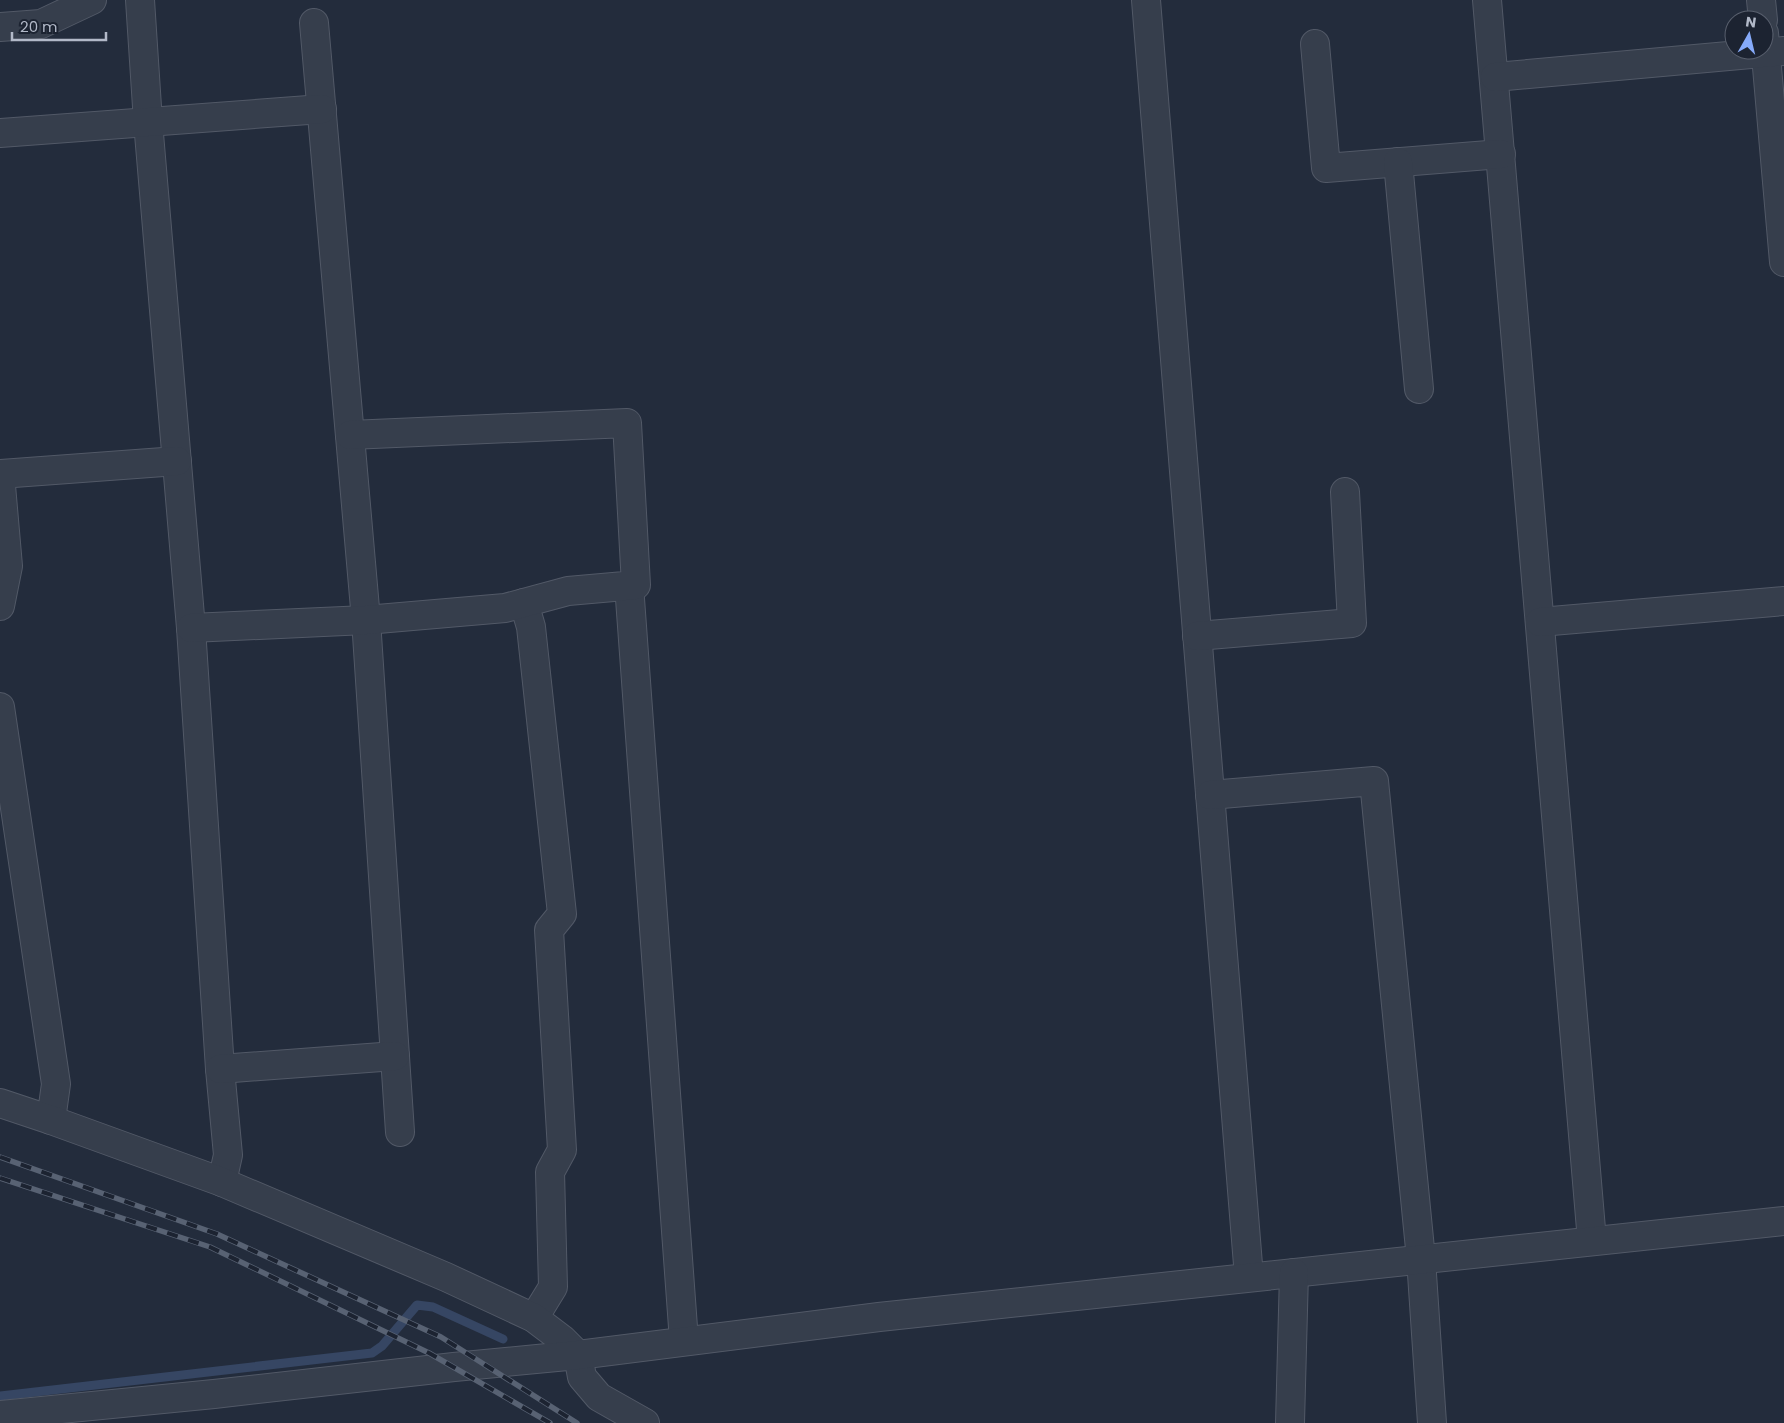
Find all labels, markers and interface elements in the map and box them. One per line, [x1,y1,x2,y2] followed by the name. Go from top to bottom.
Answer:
[12,10,106,42] scale bar
[1724,10,1774,60] north arrow
[1744,11,1757,33] text: N
[20,16,58,37] text: 20 m

